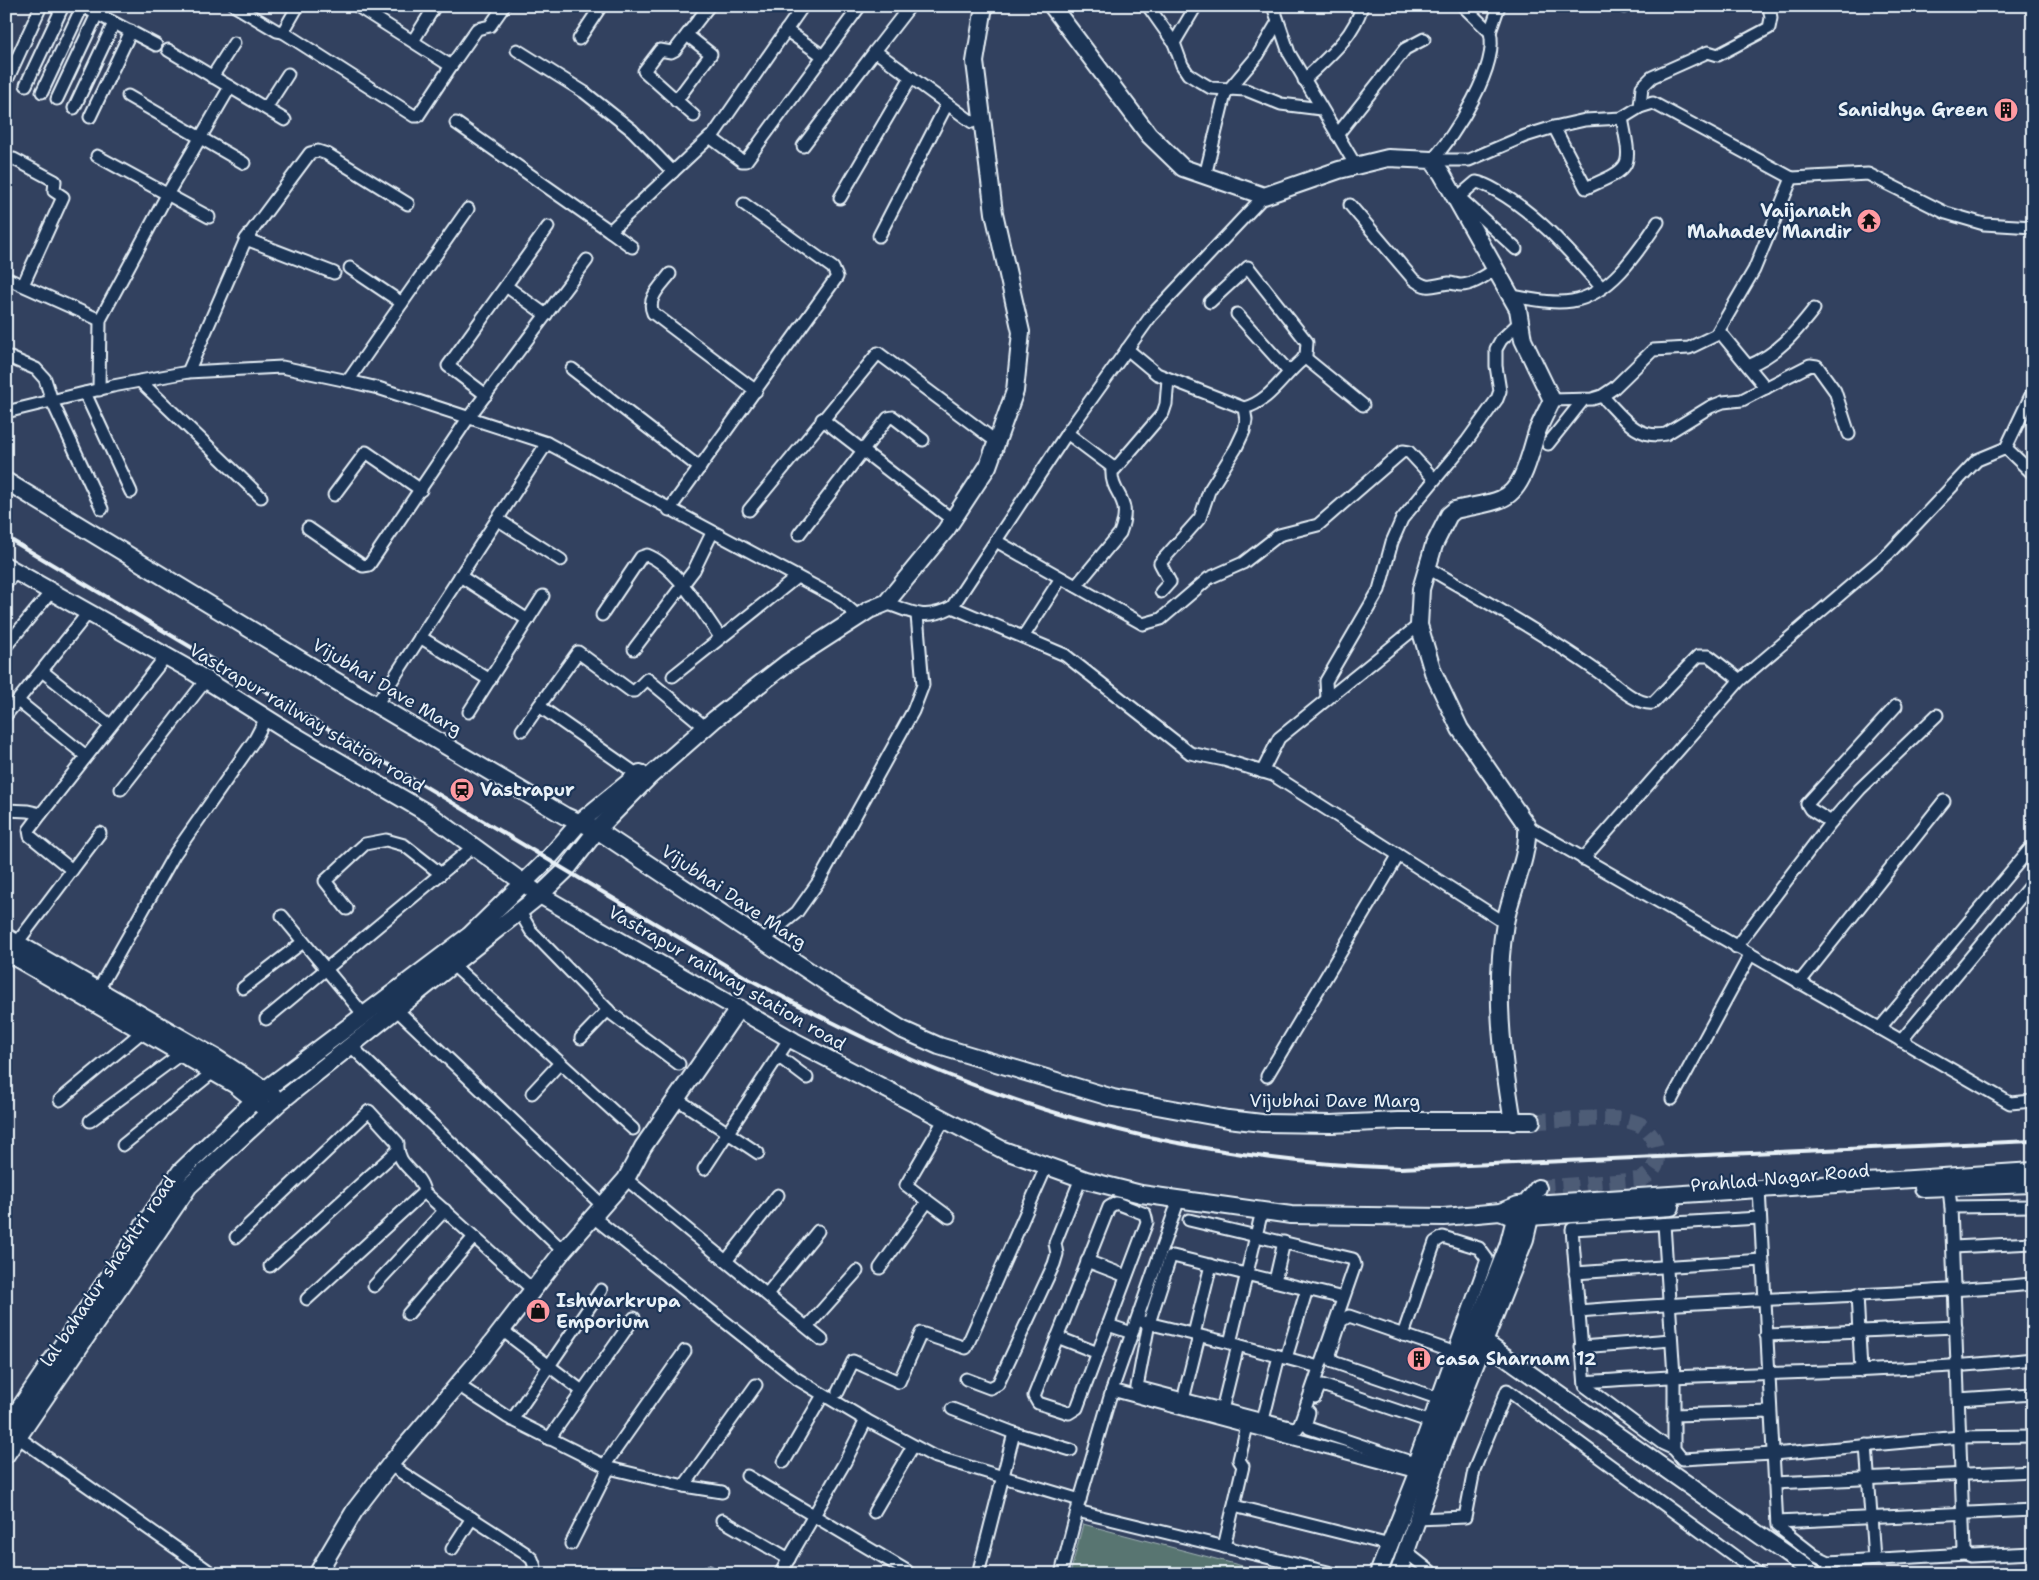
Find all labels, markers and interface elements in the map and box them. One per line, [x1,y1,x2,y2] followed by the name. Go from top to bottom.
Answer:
[1993,97,2019,123] building icon: Sanidhya Green
[1838,98,1988,122] place label: Sanidhya Green
[1687,199,1852,244] place label: Vaijanath Mahadev Mandir
[1856,208,1882,234] temple icon: Vaijanath Mahadev Mandir
[308,633,466,741] street label: Vijubhai Dave Marg
[185,638,429,798] street label: Vastrapur railway station road
[449,777,475,803] station icon: Vastrapur
[480,778,575,802] place label: Vastrapur
[656,839,812,955] street label: Vijubhai Dave Marg
[604,900,850,1056] street label: Vastrapur railway station road
[1250,1089,1420,1113] street label: Vijubhai Dave Marg
[1689,1158,1871,1198] street label: Prahlad Nagar Road
[35,1171,181,1371] street label: lal bahadur shashtri road
[556,1289,681,1334] place label: Ishwarkrupa Emporium
[525,1298,551,1324] shop icon: Ishwarkrupa Emporium
[1406,1346,1432,1372] building icon: casa Sharnam 12
[1436,1347,1597,1371] place label: casa Sharnam 12

